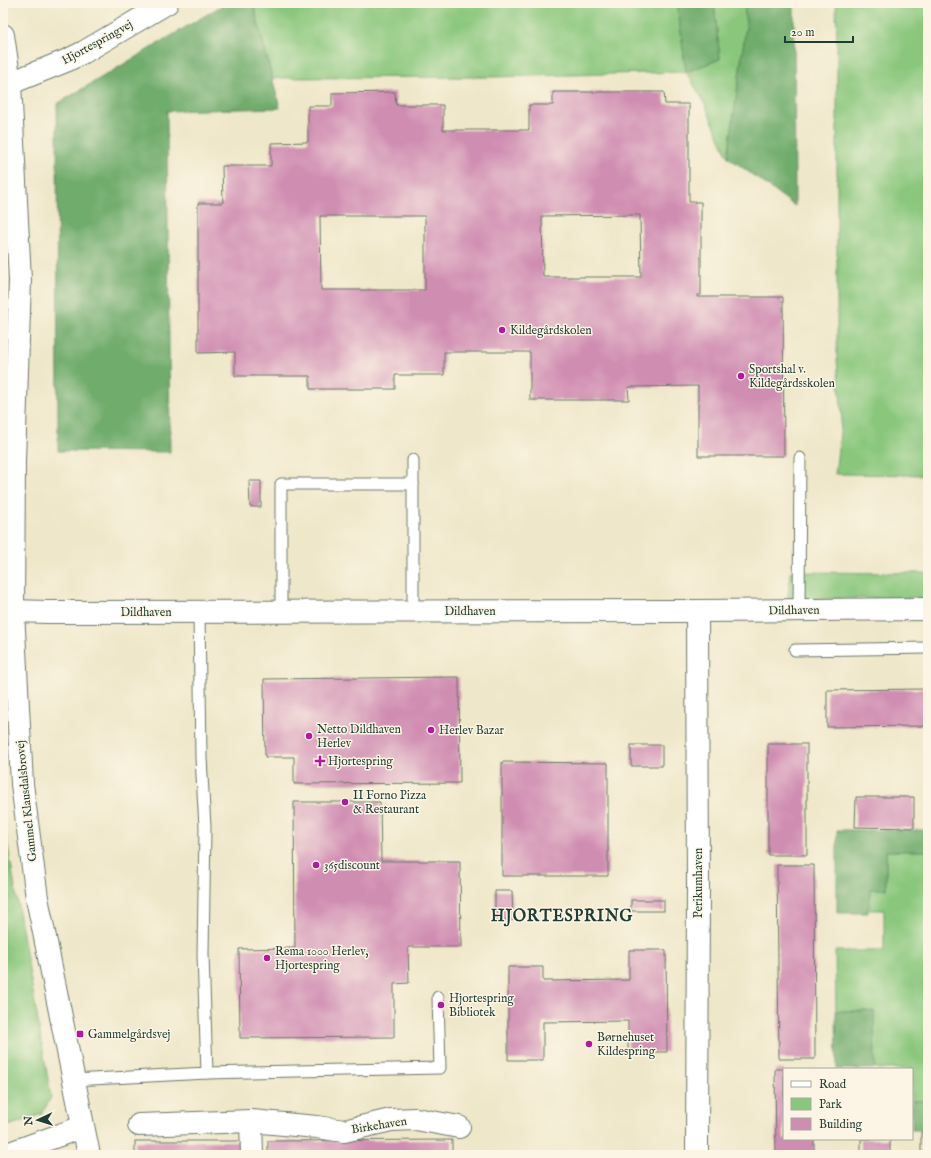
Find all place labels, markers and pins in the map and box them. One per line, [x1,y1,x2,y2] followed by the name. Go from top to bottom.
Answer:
[510,323,592,338] place label: Kildegårdskolen
[497,325,507,335] marker: Kildegårdskolen
[749,362,835,391] place label: Sportshal v. Kildegårdsskolen
[736,371,746,381] marker: Sportshal v. Kildegårdsskolen
[317,722,402,751] place label: Netto Dildhaven Herlev
[439,723,505,738] place label: Herlev Bazar
[426,725,436,735] marker: Herlev Bazar
[304,731,314,741] marker: Netto Dildhaven Herlev
[328,754,393,770] place label: Hjortespring
[315,756,325,766] marker: Hjortespring
[353,788,427,817] place label: II Forno Pizza & Restaurant
[340,797,350,807] marker: II Forno Pizza & Restaurant
[324,858,380,873] place label: 365discount
[311,860,321,870] marker: 365discount
[275,944,368,974] place label: Rema 1000 Herlev, Hjortespring
[262,953,272,963] marker: Rema 1000 Herlev, Hjortespring
[449,991,514,1020] place label: Hjortespring Bibliotek
[436,1000,446,1010] marker: Hjortespring Bibliotek
[88,1027,171,1042] place label: Gammelgårdsvej
[75,1029,85,1039] marker: Gammelgårdsvej
[597,1030,656,1060] place label: Børnehuset Kildespring
[584,1039,594,1049] marker: Børnehuset Kildespring

